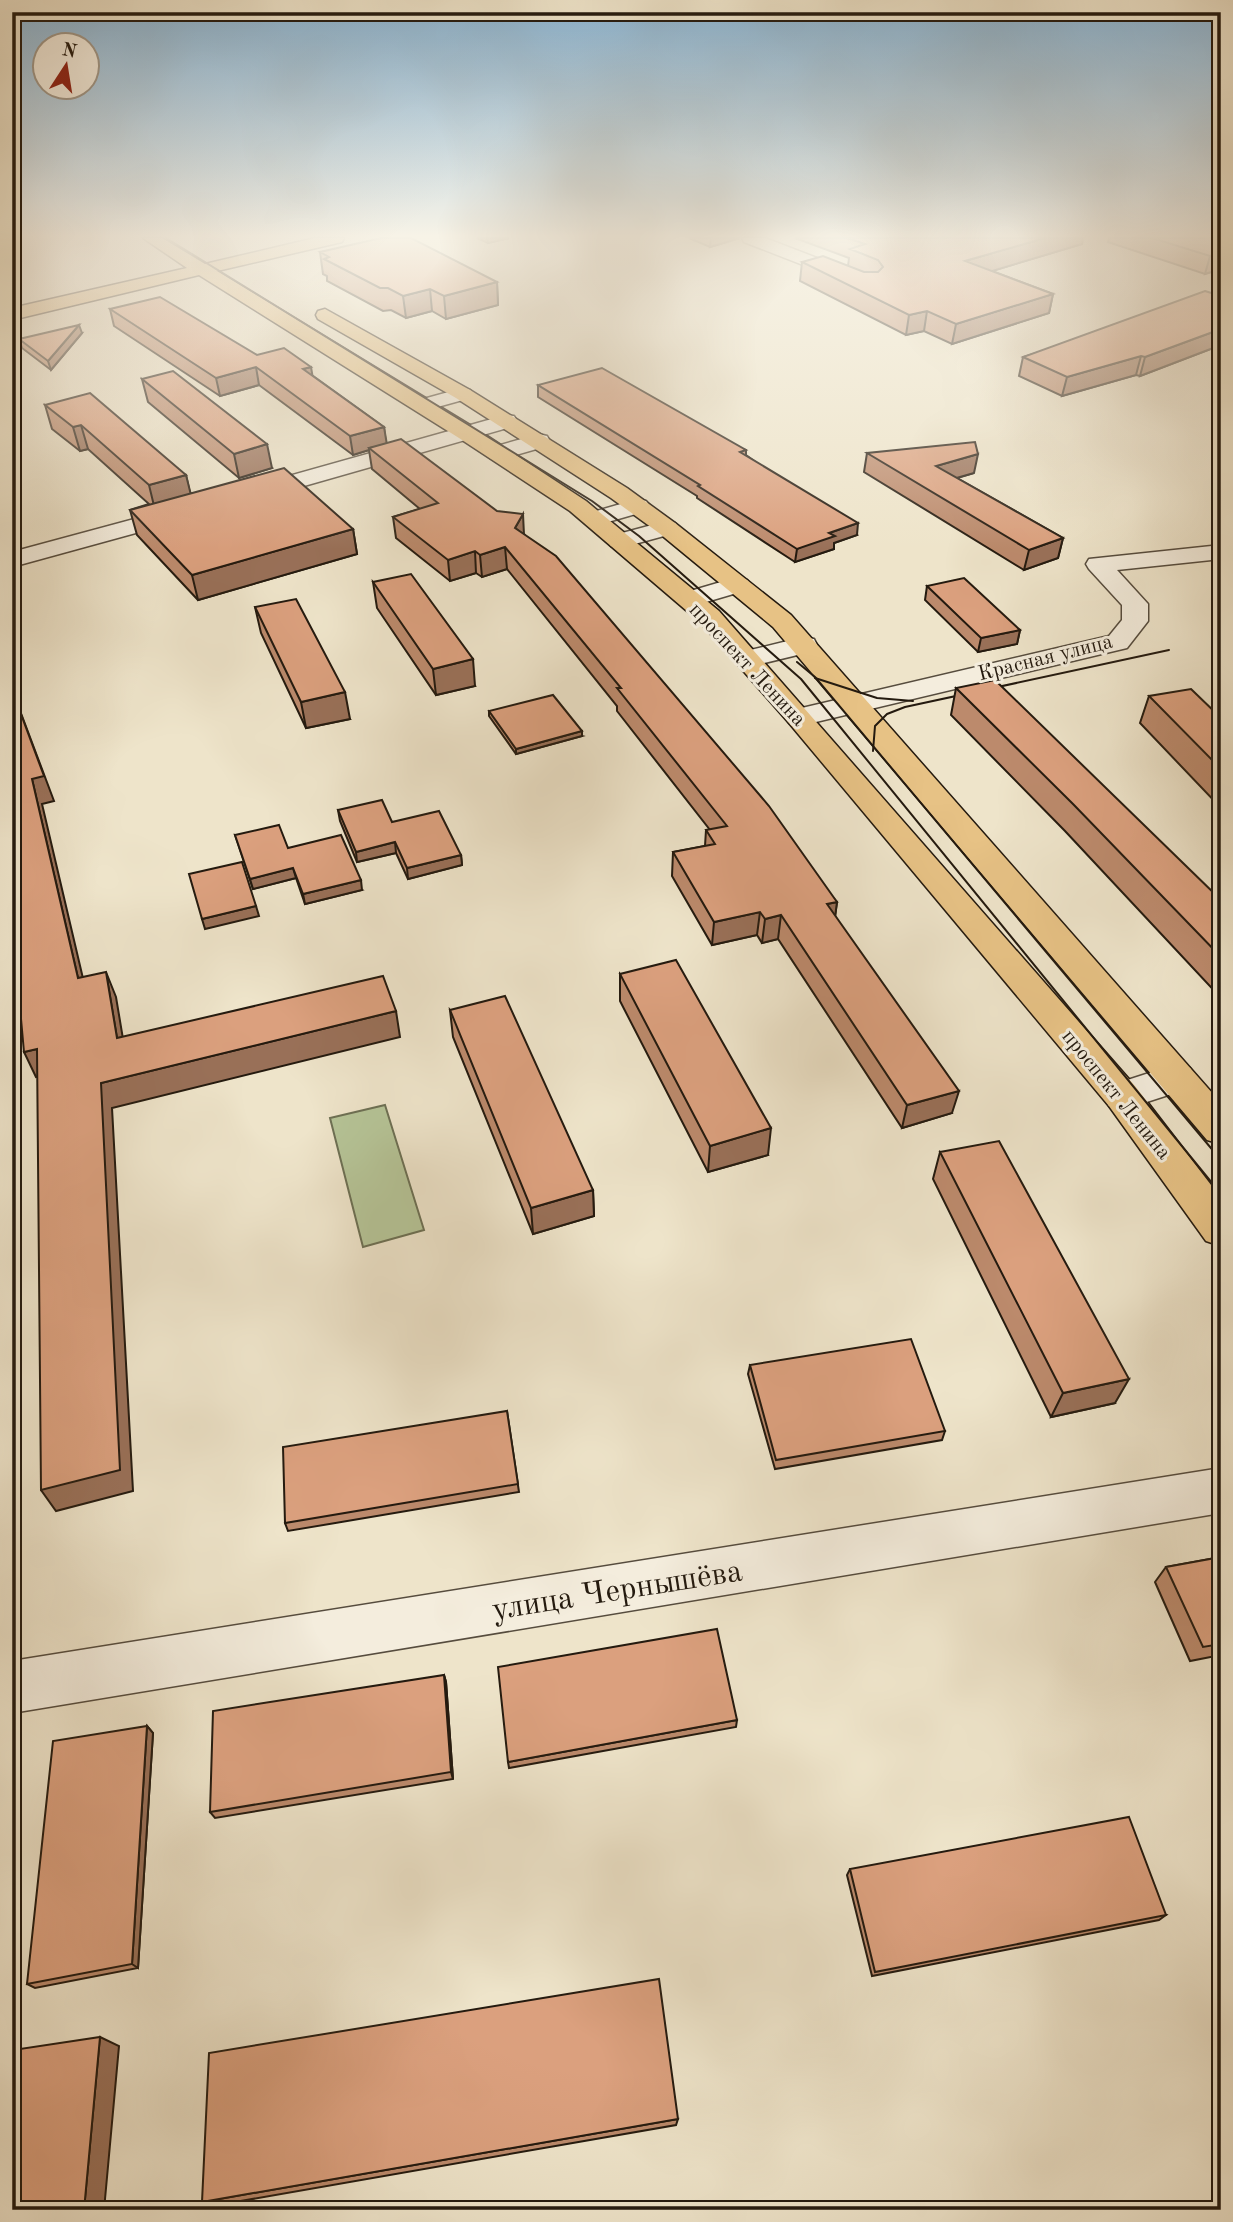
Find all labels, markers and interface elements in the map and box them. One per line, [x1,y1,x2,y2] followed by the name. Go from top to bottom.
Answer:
[32,32,102,102] north arrow
[60,41,79,63] text: N
[685,599,809,731] street label: проспект Ленина
[976,632,1115,685] street label: Красная улица
[1057,1026,1174,1164] street label: проспект Ленина
[490,1556,745,1628] street label: улица Чернышёва

